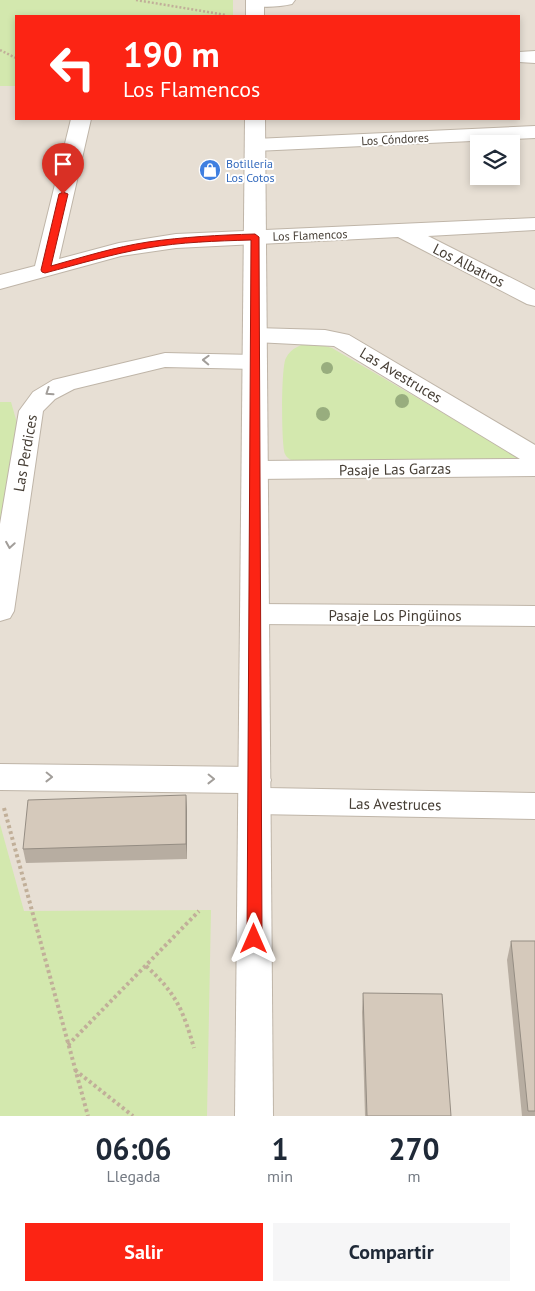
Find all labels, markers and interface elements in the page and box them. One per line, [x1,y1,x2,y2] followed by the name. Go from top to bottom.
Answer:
[123,31,220,77] text: 190 m
[40,35,105,100] icon: left
[123,75,260,103] text: Los Flamencos
[361,130,429,148] street label: Los Cóndores
[470,135,520,185] map controls
[470,135,520,185] button: layers
[42,143,84,194] pin
[49,150,77,178] icon: arrive
[226,156,274,185] place label: Botilleria Los Cotos
[198,158,222,182] shop icon: Botilleria Los Cotos
[272,226,348,244] street label: Los Flamencos
[430,239,508,291] street label: Los Albatros
[356,343,446,407] street label: Las Avestruces
[202,355,210,366] one-way arrow
[45,386,54,395] one-way arrow
[9,413,41,493] street label: Las Perdices
[339,459,451,479] street label: Pasaje Las Garzas
[5,542,16,550] one-way arrow
[328,606,462,625] street label: Pasaje Los Pingüinos
[45,772,53,782] one-way arrow
[207,774,215,785] one-way arrow
[349,794,441,814] street label: Las Avestruces
[227,912,279,964] position arrow
[95,1129,172,1168] text: 06:06
[272,1129,289,1168] text: 1
[388,1129,440,1168] text: 270
[107,1166,160,1186] text: Llegada
[267,1166,293,1186] text: min
[408,1166,421,1186] text: m
[25,1223,263,1281] button: Salir
[273,1223,510,1281] button: Compartir

